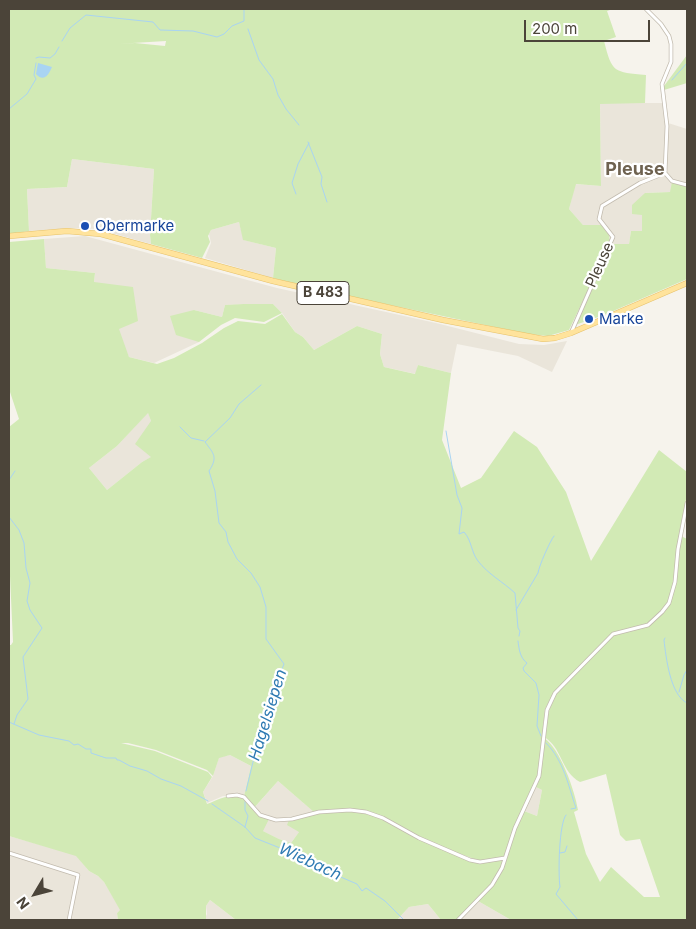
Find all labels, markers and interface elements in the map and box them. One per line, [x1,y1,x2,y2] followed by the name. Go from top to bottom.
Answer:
[526,10,652,42] scale bar
[532,19,577,38] text: 200 m
[605,159,665,181] district label: Pleuse
[95,217,174,235] place label: Obermarke
[79,220,91,232] marker: Obermarke
[582,240,618,290] street label: Pleuse
[297,282,349,304] road number: B 483
[599,310,643,328] place label: Marke
[583,313,595,325] marker: Marke
[245,667,291,763] water label: Hagelsiepen
[276,839,344,885] water label: Wiebach
[10,869,60,919] north arrow
[13,894,33,913] text: N

